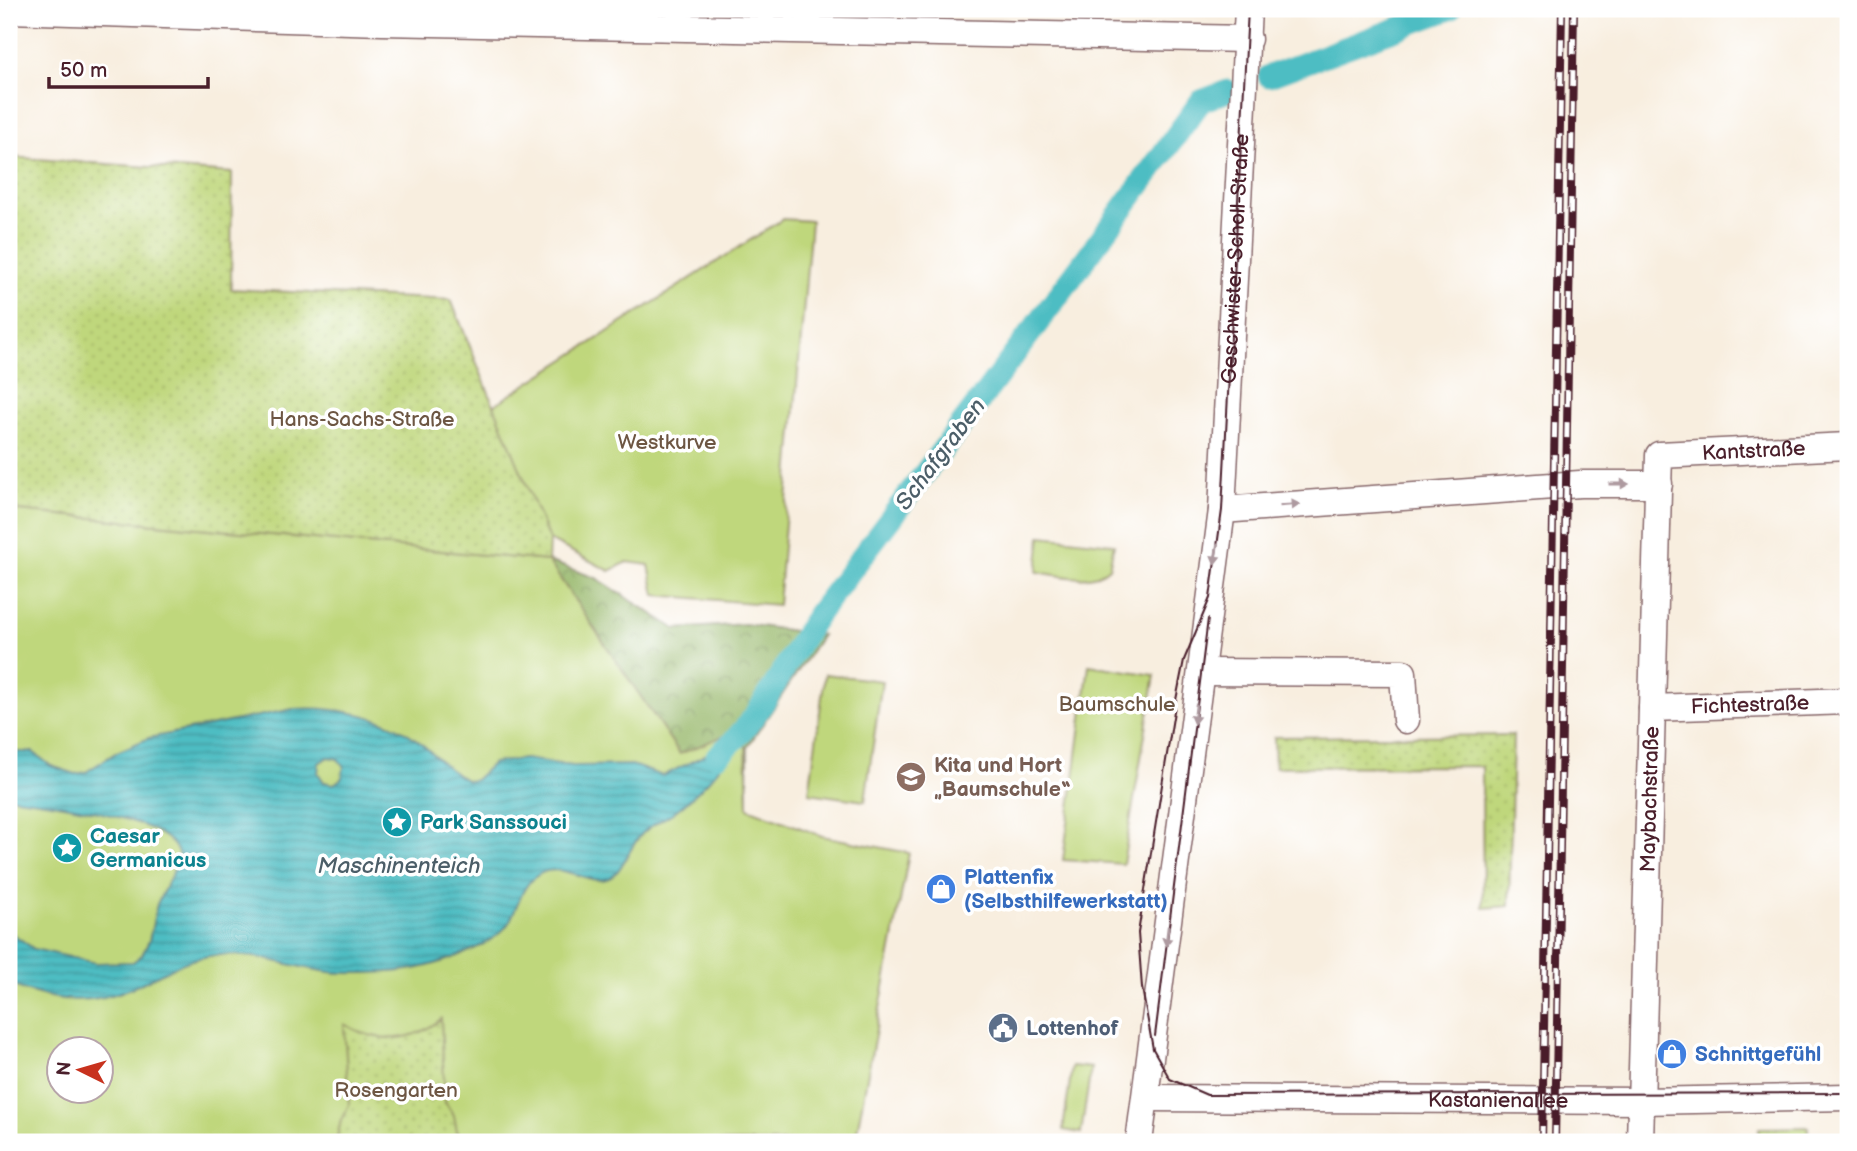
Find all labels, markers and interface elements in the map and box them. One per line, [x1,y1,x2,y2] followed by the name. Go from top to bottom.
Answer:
[49,46,208,90] scale bar
[60,58,107,83] text: 50 m
[1217,133,1255,385] street label: Geschwister-Scholl-Straße
[890,393,992,516] water label: Schafgraben
[270,407,455,432] park label: Hans-Sachs-Straße
[618,430,717,455] park label: Westkurve
[1701,436,1806,466] street label: Kantstraße
[1608,478,1630,490] one-way arrow
[1280,499,1302,510] one-way arrow
[1211,543,1222,565] one-way arrow
[1690,690,1810,720] street label: Fichtestraße
[1058,692,1176,717] park label: Baumschule
[1190,704,1201,726] one-way arrow
[1635,726,1664,873] street label: Maybachstraße
[934,753,1071,802] place label: Kita und Hort „Baumschule“
[894,760,928,794] school or university icon: Kita und Hort „Baumschule“
[380,805,414,839] place icon: Park Sanssouci
[420,810,567,835] place label: Park Sanssouci
[90,824,206,873] place label: Caesar Germanicus
[50,831,84,865] place icon: Caesar Germanicus
[318,852,481,880] water label: Maschinenteich
[964,865,1168,914] place label: Plattenfix (Selbsthilfewerkstatt)
[924,872,958,906] shop icon: Plattenfix (Selbsthilfewerkstatt)
[1162,926,1173,948] one-way arrow
[986,1011,1020,1045] public building icon: Lottenhof
[1026,1016,1119,1041] place label: Lottenhof
[46,1036,116,1106] north arrow
[1655,1037,1689,1071] shop icon: Schnittgefühl
[1695,1042,1821,1067] place label: Schnittgefühl
[52,1061,77,1077] text: N
[334,1078,458,1103] park label: Rosengarten
[1428,1088,1568,1114] street label: Kastanienallee

